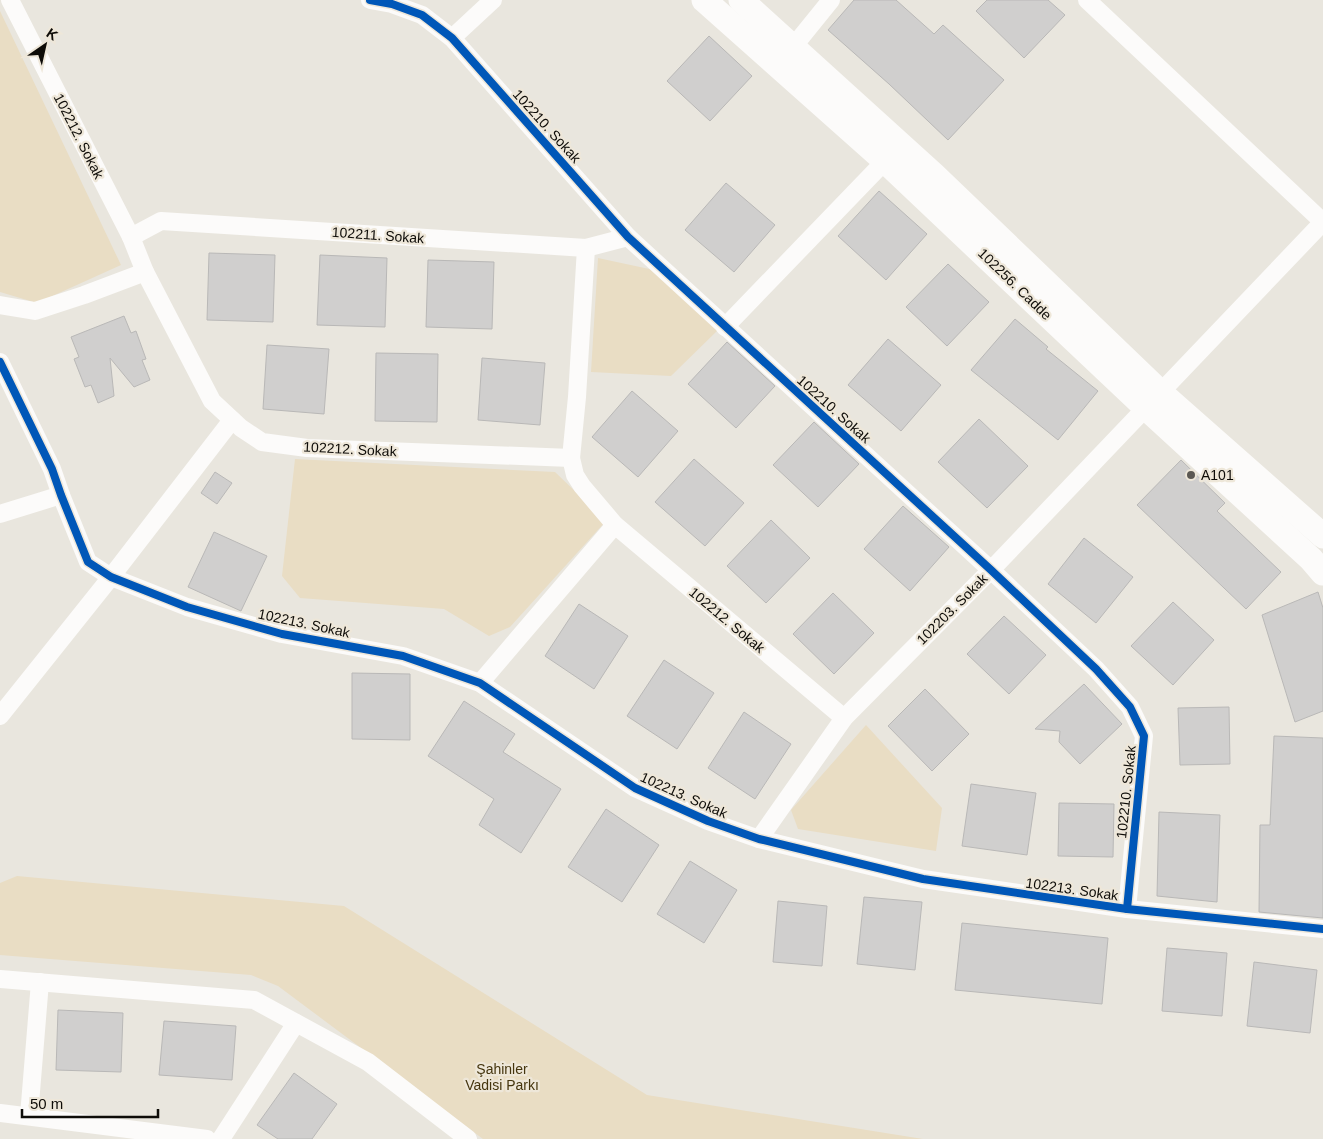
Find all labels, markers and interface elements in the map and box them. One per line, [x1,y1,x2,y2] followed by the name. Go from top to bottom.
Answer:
[20,20,70,70] north arrow
[44,25,61,44] text: K
[510,86,585,167] street label: 102210. Sokak
[51,91,108,182] street label: 102212. Sokak
[331,224,426,246] street label: 102211. Sokak
[975,245,1055,323] street label: 102256. Cadde
[794,372,875,447] street label: 102210. Sokak
[303,439,398,459] street label: 102212. Sokak
[1201,467,1234,483] place label: A101
[1185,469,1197,481] marker: A101
[913,570,991,648] street label: 102203. Sokak
[686,584,769,657] street label: 102212. Sokak
[257,605,352,641] street label: 102213. Sokak
[1113,744,1139,839] street label: 102210. Sokak
[638,769,731,822] street label: 102213. Sokak
[1025,875,1120,904] street label: 102213. Sokak
[465,1061,539,1093] park label: Şahinler Vadisi Parkı
[22,1086,159,1118] scale bar
[30,1095,63,1112] text: 50 m

